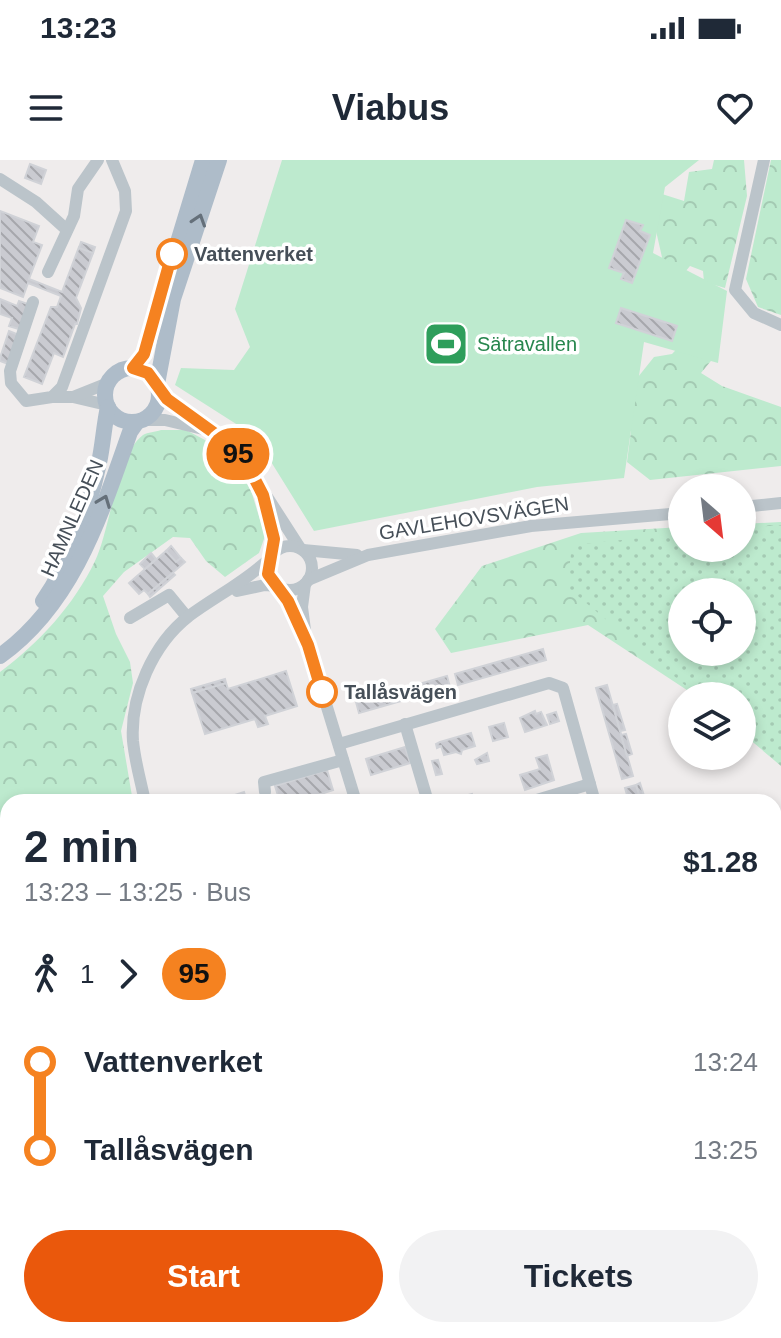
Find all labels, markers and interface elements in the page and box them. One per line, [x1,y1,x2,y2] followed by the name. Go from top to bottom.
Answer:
[40,11,117,44] text: 13:23
[24,86,68,130] icon: menu
[713,86,757,130] icon: heart
[332,87,449,128] text: Viabus
[190,214,206,227] one-way arrow
[157,239,187,269] marker: Vattenverket
[194,243,313,265] place label: Vattenverket
[422,320,470,368] sports icon: Sätravallen
[477,333,577,355] place label: Sätravallen
[202,428,274,480] line badge: 95
[222,438,254,469] text: 95
[36,456,108,580] street label: HAMNLEDEN
[668,474,756,562] north arrow
[668,474,756,770] map controls
[377,492,571,544] street label: GAVLEHOVSVÄGEN
[94,495,111,509] one-way arrow
[668,578,756,666] button: locate
[307,677,337,707] marker: Tallåsvägen
[344,681,457,703] place label: Tallåsvägen
[668,682,756,770] button: layers
[24,822,139,871] text: 2 min
[683,845,758,878] text: $1.28
[24,877,251,907] text: 13:23 – 13:25 · Bus
[24,952,68,996] icon: walk
[106,952,150,996] icon: forward
[178,958,210,989] text: 95
[80,959,94,989] text: 1
[84,1045,262,1078] text: Vattenverket
[693,1047,758,1077] text: 13:24
[84,1133,254,1166] text: Tallåsvägen
[693,1135,758,1165] text: 13:25
[24,1230,383,1322] button: Start
[399,1230,758,1322] button: Tickets

